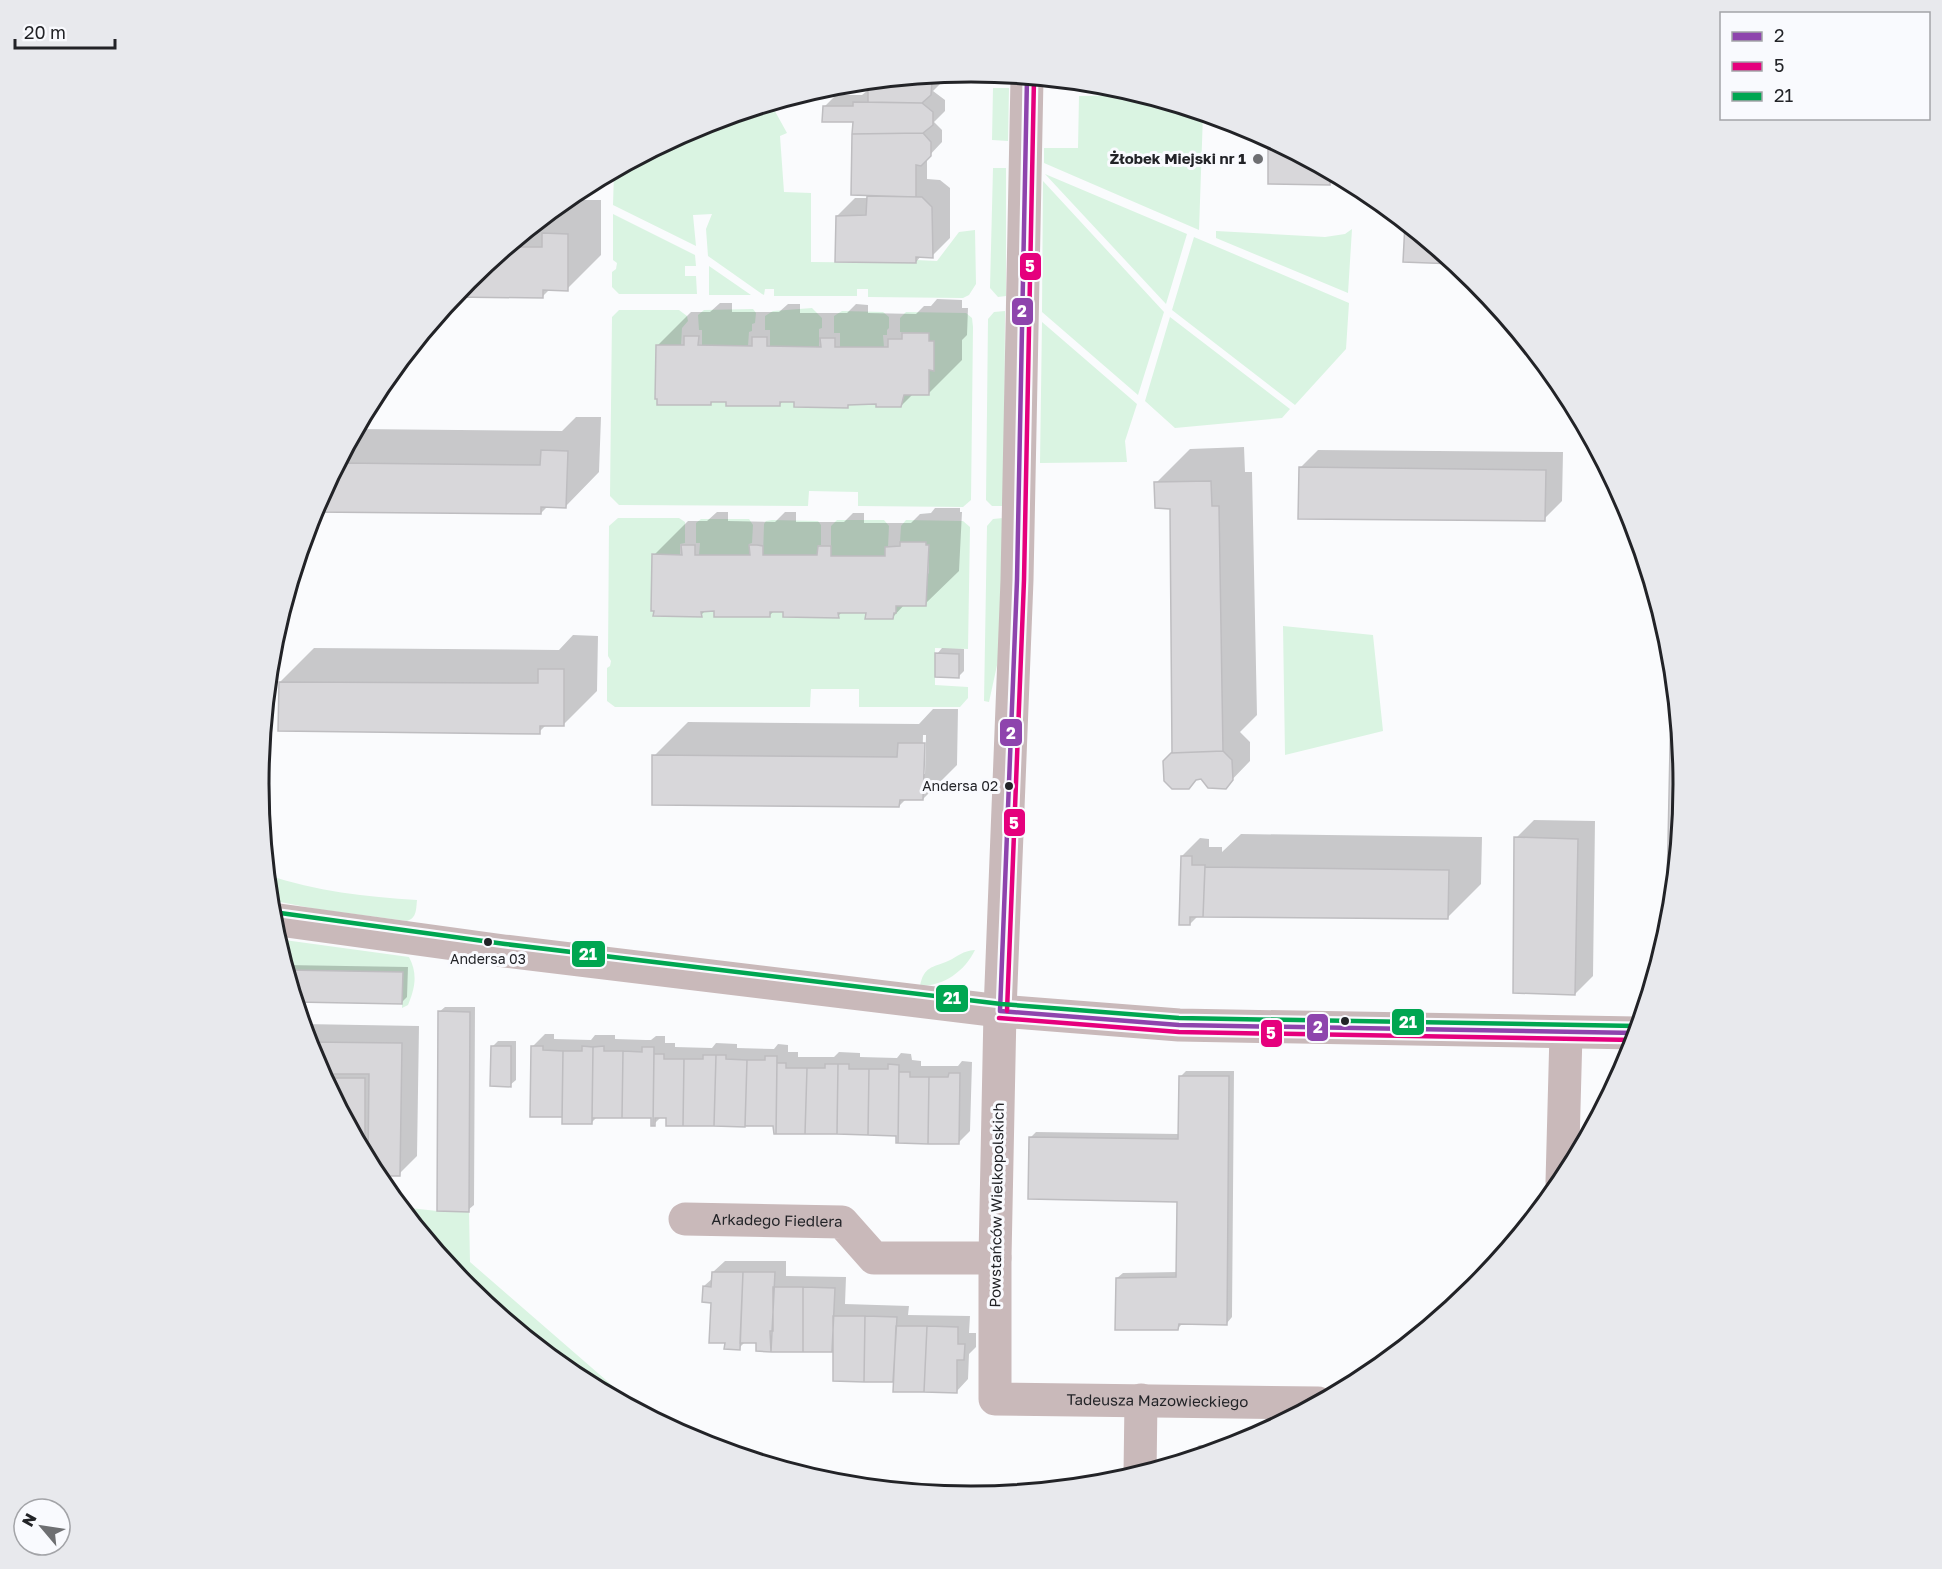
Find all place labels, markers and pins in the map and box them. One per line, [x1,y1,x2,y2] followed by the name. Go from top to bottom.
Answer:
[1110,149,1246,167] place label: Żłobek Miejski nr 1
[1251,152,1265,166] marker: Żłobek Miejski nr 1
[922,777,998,794] place label: Andersa 02
[1003,780,1015,792] marker: Andersa 02
[482,936,494,948] marker: Andersa 03
[450,950,526,967] place label: Andersa 03
[1339,1015,1351,1027] unlabelled marker

